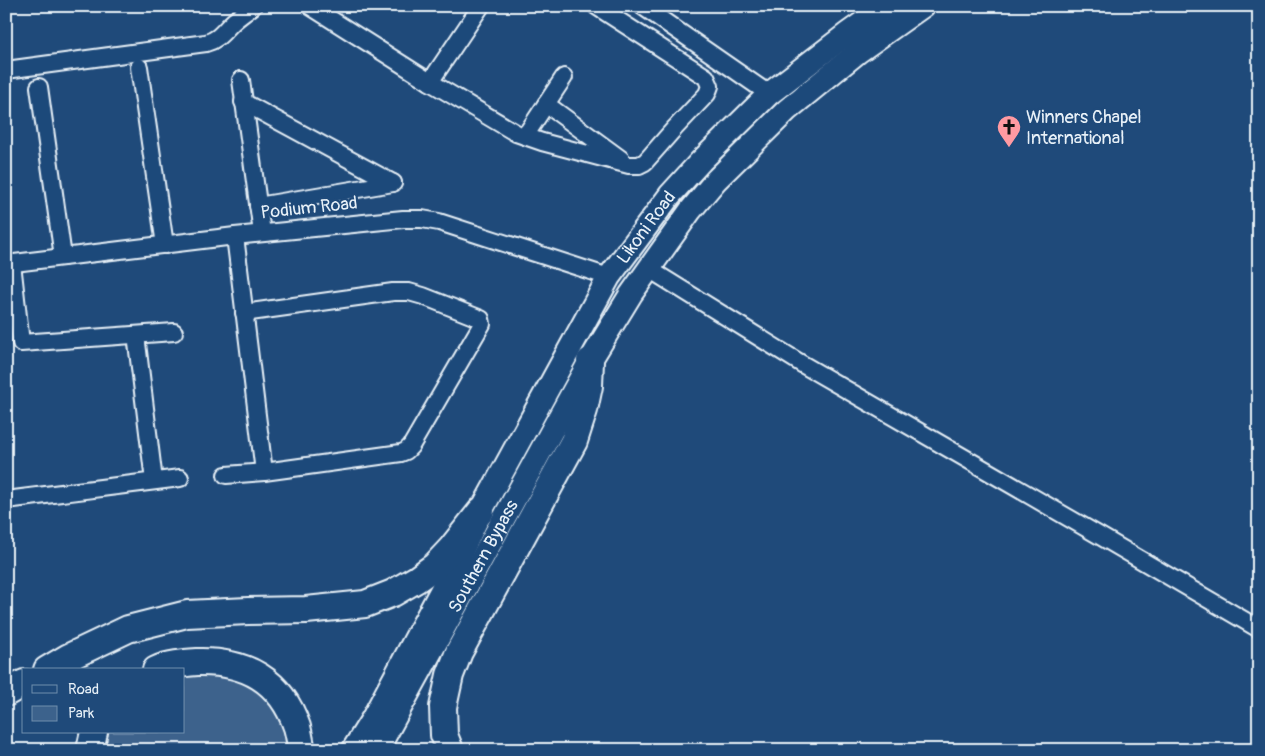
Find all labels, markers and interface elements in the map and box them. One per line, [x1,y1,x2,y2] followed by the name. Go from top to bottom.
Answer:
[1026,106,1142,150] place label: Winners Chapel International
[996,114,1022,148] church icon: Winners Chapel International
[611,186,681,268] street label: Likoni Road
[259,191,359,225] street label: Podium Road
[443,496,523,617] street label: Southern Bypass
[22,668,185,734] legend
[68,680,99,699] text: Road
[68,704,95,723] text: Park

